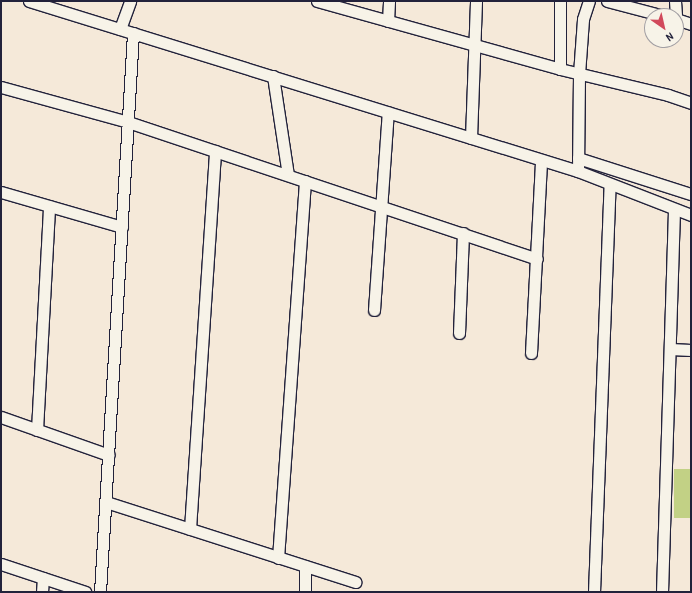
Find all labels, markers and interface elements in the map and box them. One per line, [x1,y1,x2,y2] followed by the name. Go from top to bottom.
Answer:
[644,8,684,48] north arrow
[664,30,677,45] text: N

